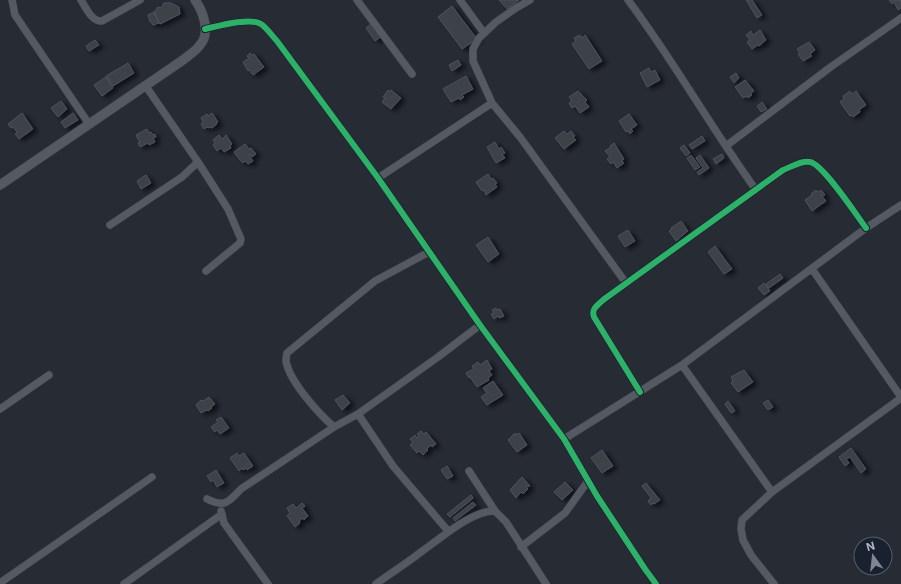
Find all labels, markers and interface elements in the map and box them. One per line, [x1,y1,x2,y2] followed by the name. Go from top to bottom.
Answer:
[853,536,893,576] north arrow
[865,538,876,554] text: N

